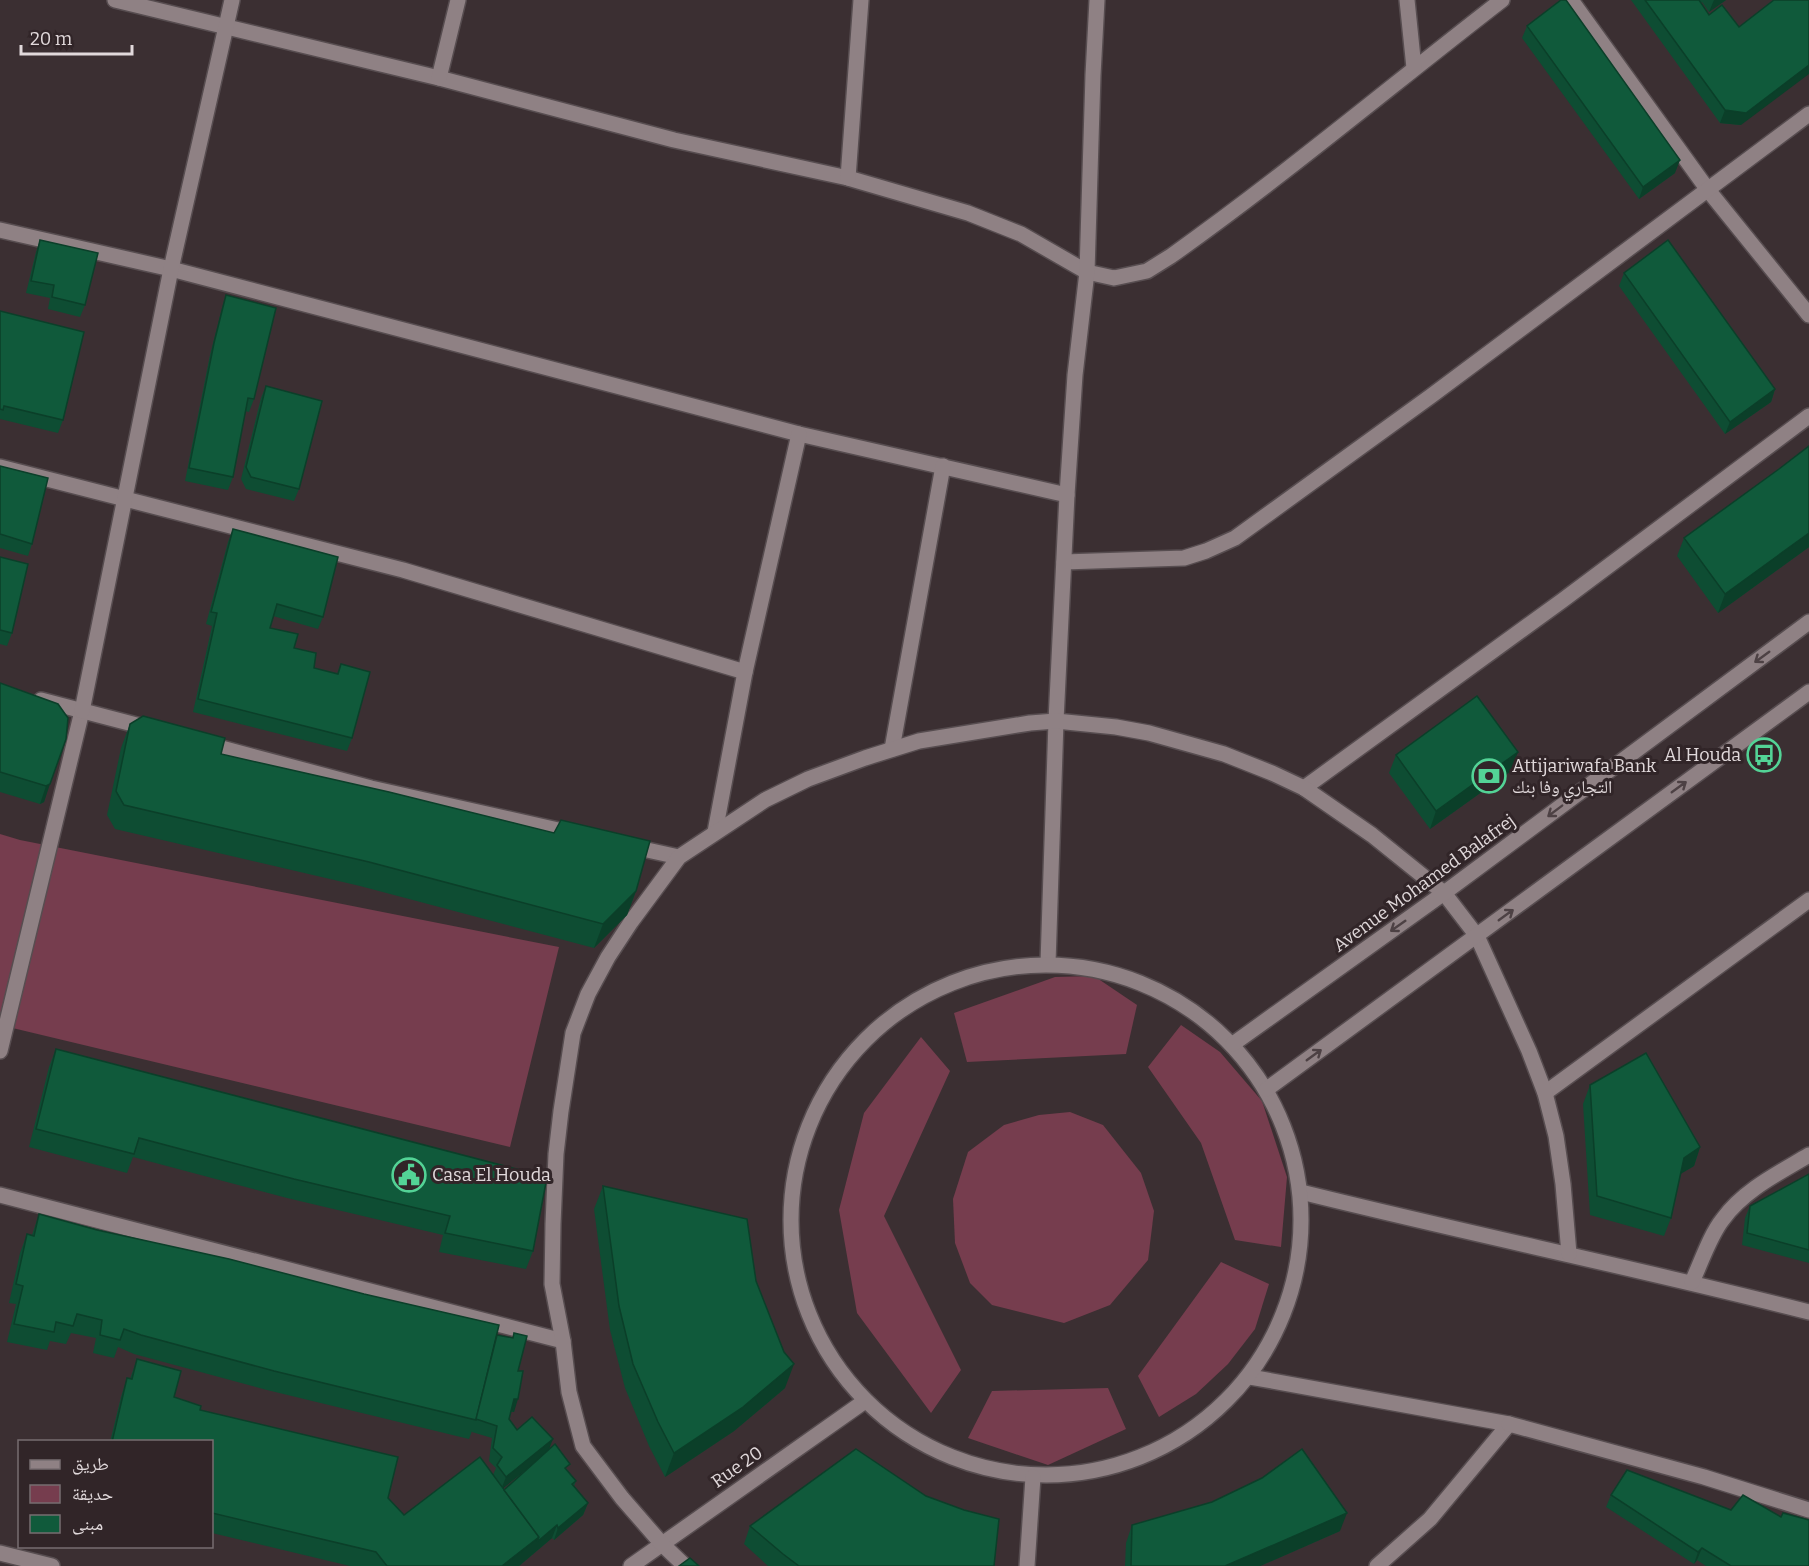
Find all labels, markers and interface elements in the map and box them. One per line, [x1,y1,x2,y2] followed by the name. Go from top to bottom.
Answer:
[21,18,132,56] scale bar
[30,28,72,50] text: 20 m
[1754,651,1770,663] one-way arrow
[1746,737,1782,773] bus stop icon: Al Houda
[1664,744,1741,766] place label: Al Houda
[1512,755,1657,802] place label: Attijariwafa Bank التجاري وفا بنك
[1471,758,1507,794] bank icon: Attijariwafa Bank التجاري وفا بنك
[1671,780,1687,793] one-way arrow
[1547,804,1563,817] one-way arrow
[1329,810,1519,956] street label: Avenue Mohamed Balafrej
[1497,909,1513,921] one-way arrow
[1390,920,1406,932] one-way arrow
[1306,1048,1322,1061] one-way arrow
[391,1157,427,1193] public building icon: Casa El Houda
[432,1164,551,1186] place label: Casa El Houda
[18,1440,213,1548] legend
[707,1442,767,1492] street label: Rue 20
[72,1453,109,1475] text: طريق
[72,1483,113,1505] text: حديقة
[72,1513,103,1535] text: مبنى

